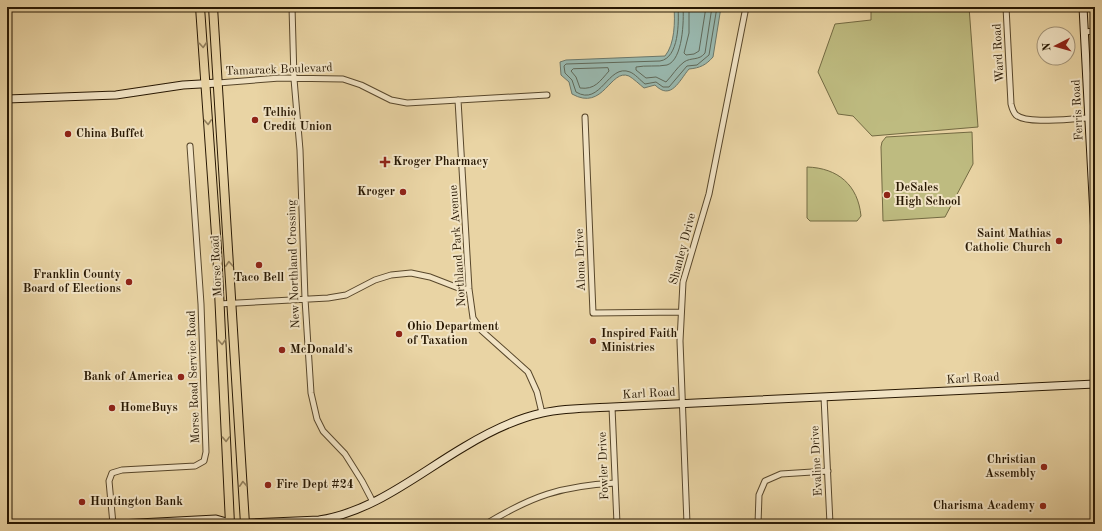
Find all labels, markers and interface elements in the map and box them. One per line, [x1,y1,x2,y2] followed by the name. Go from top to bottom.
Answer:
[991,23,1007,83] street label: Ward Road
[1036,26,1076,66] north arrow
[199,42,208,48] one-way arrow
[1042,42,1053,52] text: N
[225,62,333,78] street label: Tamarack Boulevard
[1070,79,1086,141] street label: Ferris Road
[263,107,332,133] place label: Telhio Credit Union
[250,115,260,125] marker: Telhio Credit Union
[204,119,212,125] one-way arrow
[76,128,145,140] place label: China Buffet
[63,129,73,139] marker: China Buffet
[393,156,488,168] place label: Kroger Pharmacy
[380,157,390,167] marker: Kroger Pharmacy
[895,182,961,208] place label: DeSales High School
[448,184,468,307] street label: Northland Park Avenue
[357,186,395,198] place label: Kroger
[398,187,408,197] marker: Kroger
[882,190,892,200] marker: DeSales High School
[286,199,302,329] street label: New Northland Crossing
[668,211,698,286] street label: Shanley Drive
[574,228,588,292] street label: Alona Drive
[965,228,1051,254] place label: Saint Mathias Catholic Church
[209,235,225,297] street label: Morse Road
[1054,236,1064,246] marker: Saint Mathias Catholic Church
[254,260,264,270] marker: Taco Bell
[225,261,234,267] one-way arrow
[23,269,121,295] place label: Franklin County Board of Elections
[234,272,285,284] place label: Taco Bell
[124,277,134,287] marker: Franklin County Board of Elections
[186,310,202,444] street label: Morse Road Service Road
[407,321,499,347] place label: Ohio Department of Taxation
[601,328,678,354] place label: Inspired Faith Ministries
[394,329,404,339] marker: Ohio Department of Taxation
[588,336,598,346] marker: Inspired Faith Ministries
[217,339,226,345] one-way arrow
[290,344,353,356] place label: McDonald's
[277,345,287,355] marker: McDonald's
[83,371,173,383] place label: Bank of America
[176,372,186,382] marker: Bank of America
[946,372,1000,386] street label: Karl Road
[622,387,676,401] street label: Karl Road
[120,402,178,414] place label: HomeBuys
[107,403,117,413] marker: HomeBuys
[809,425,825,497] street label: Evaline Drive
[597,431,611,500] street label: Fowler Drive
[222,436,231,442] one-way arrow
[985,454,1036,480] place label: Christian Assembly
[1039,462,1049,472] marker: Christian Assembly
[276,479,354,491] place label: Fire Dept #24
[263,480,273,490] marker: Fire Dept #24
[239,481,247,487] one-way arrow
[90,496,183,508] place label: Huntington Bank
[77,497,87,507] marker: Huntington Bank
[933,500,1035,512] place label: Charisma Academy
[1038,501,1048,511] marker: Charisma Academy

